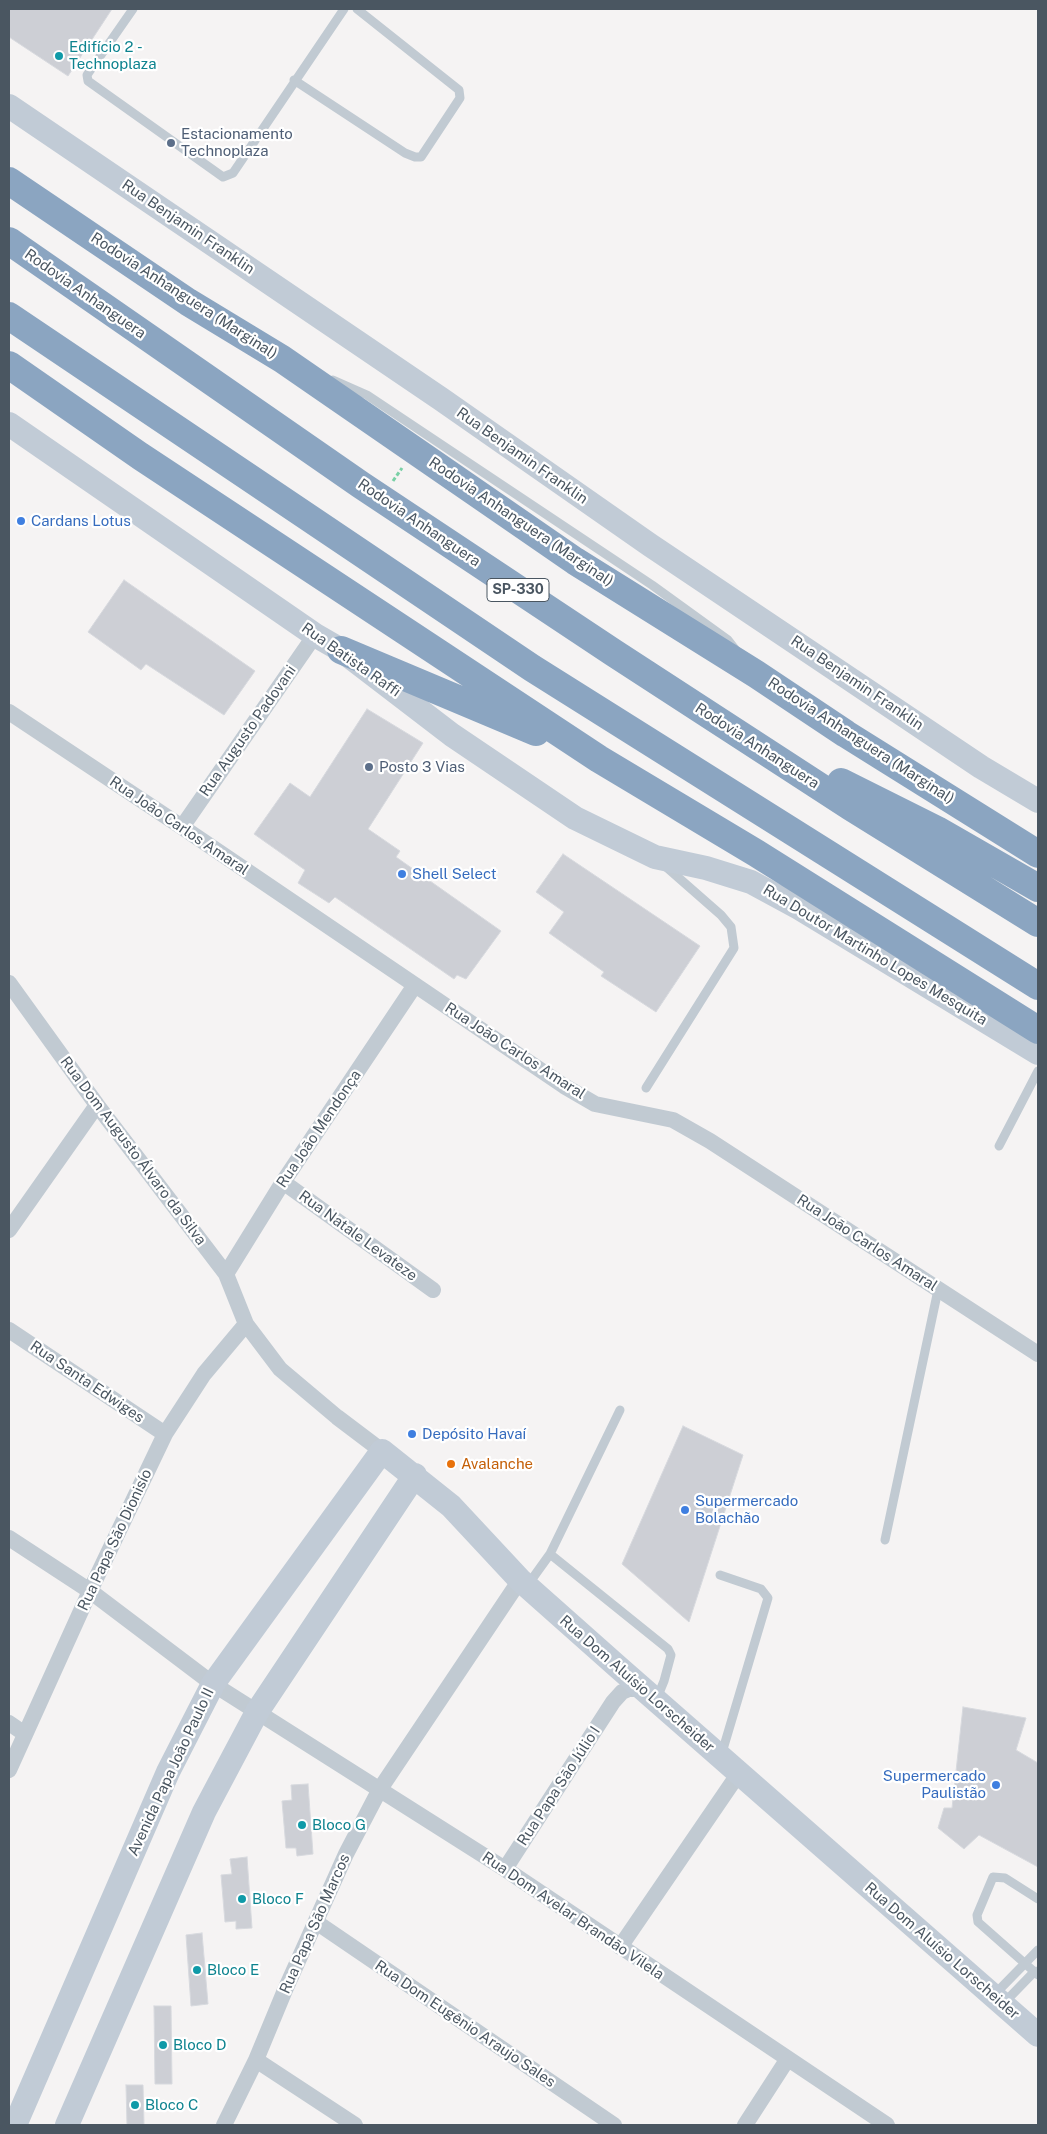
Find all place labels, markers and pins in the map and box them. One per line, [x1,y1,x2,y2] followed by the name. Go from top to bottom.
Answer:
[69,38,156,73] place label: Edifício 2 - Technoplaza
[53,50,65,62] marker: Edifício 2 - Technoplaza
[181,125,293,160] place label: Estacionamento Technoplaza
[165,137,177,149] marker: Estacionamento Technoplaza
[31,512,131,530] place label: Cardans Lotus
[15,515,27,527] marker: Cardans Lotus
[379,758,465,776] place label: Posto 3 Vias
[363,761,375,773] marker: Posto 3 Vias
[412,865,497,883] place label: Shell Select
[396,868,408,880] marker: Shell Select
[422,1425,526,1443] place label: Depósito Havaí
[406,1428,418,1440] marker: Depósito Havaí
[461,1455,533,1473] place label: Avalanche
[445,1458,457,1470] marker: Avalanche
[695,1492,798,1527] place label: Supermercado Bolachão
[679,1504,691,1516] marker: Supermercado Bolachão
[883,1767,986,1802] place label: Supermercado Paulistão
[990,1779,1002,1791] marker: Supermercado Paulistão
[312,1816,366,1834] place label: Bloco G
[296,1819,308,1831] marker: Bloco G
[252,1890,304,1908] place label: Bloco F
[236,1893,248,1905] marker: Bloco F
[207,1961,259,1979] place label: Bloco E
[191,1964,203,1976] marker: Bloco E
[173,2036,226,2054] place label: Bloco D
[157,2039,169,2051] marker: Bloco D
[145,2096,198,2114] place label: Bloco C
[129,2099,141,2111] marker: Bloco C

